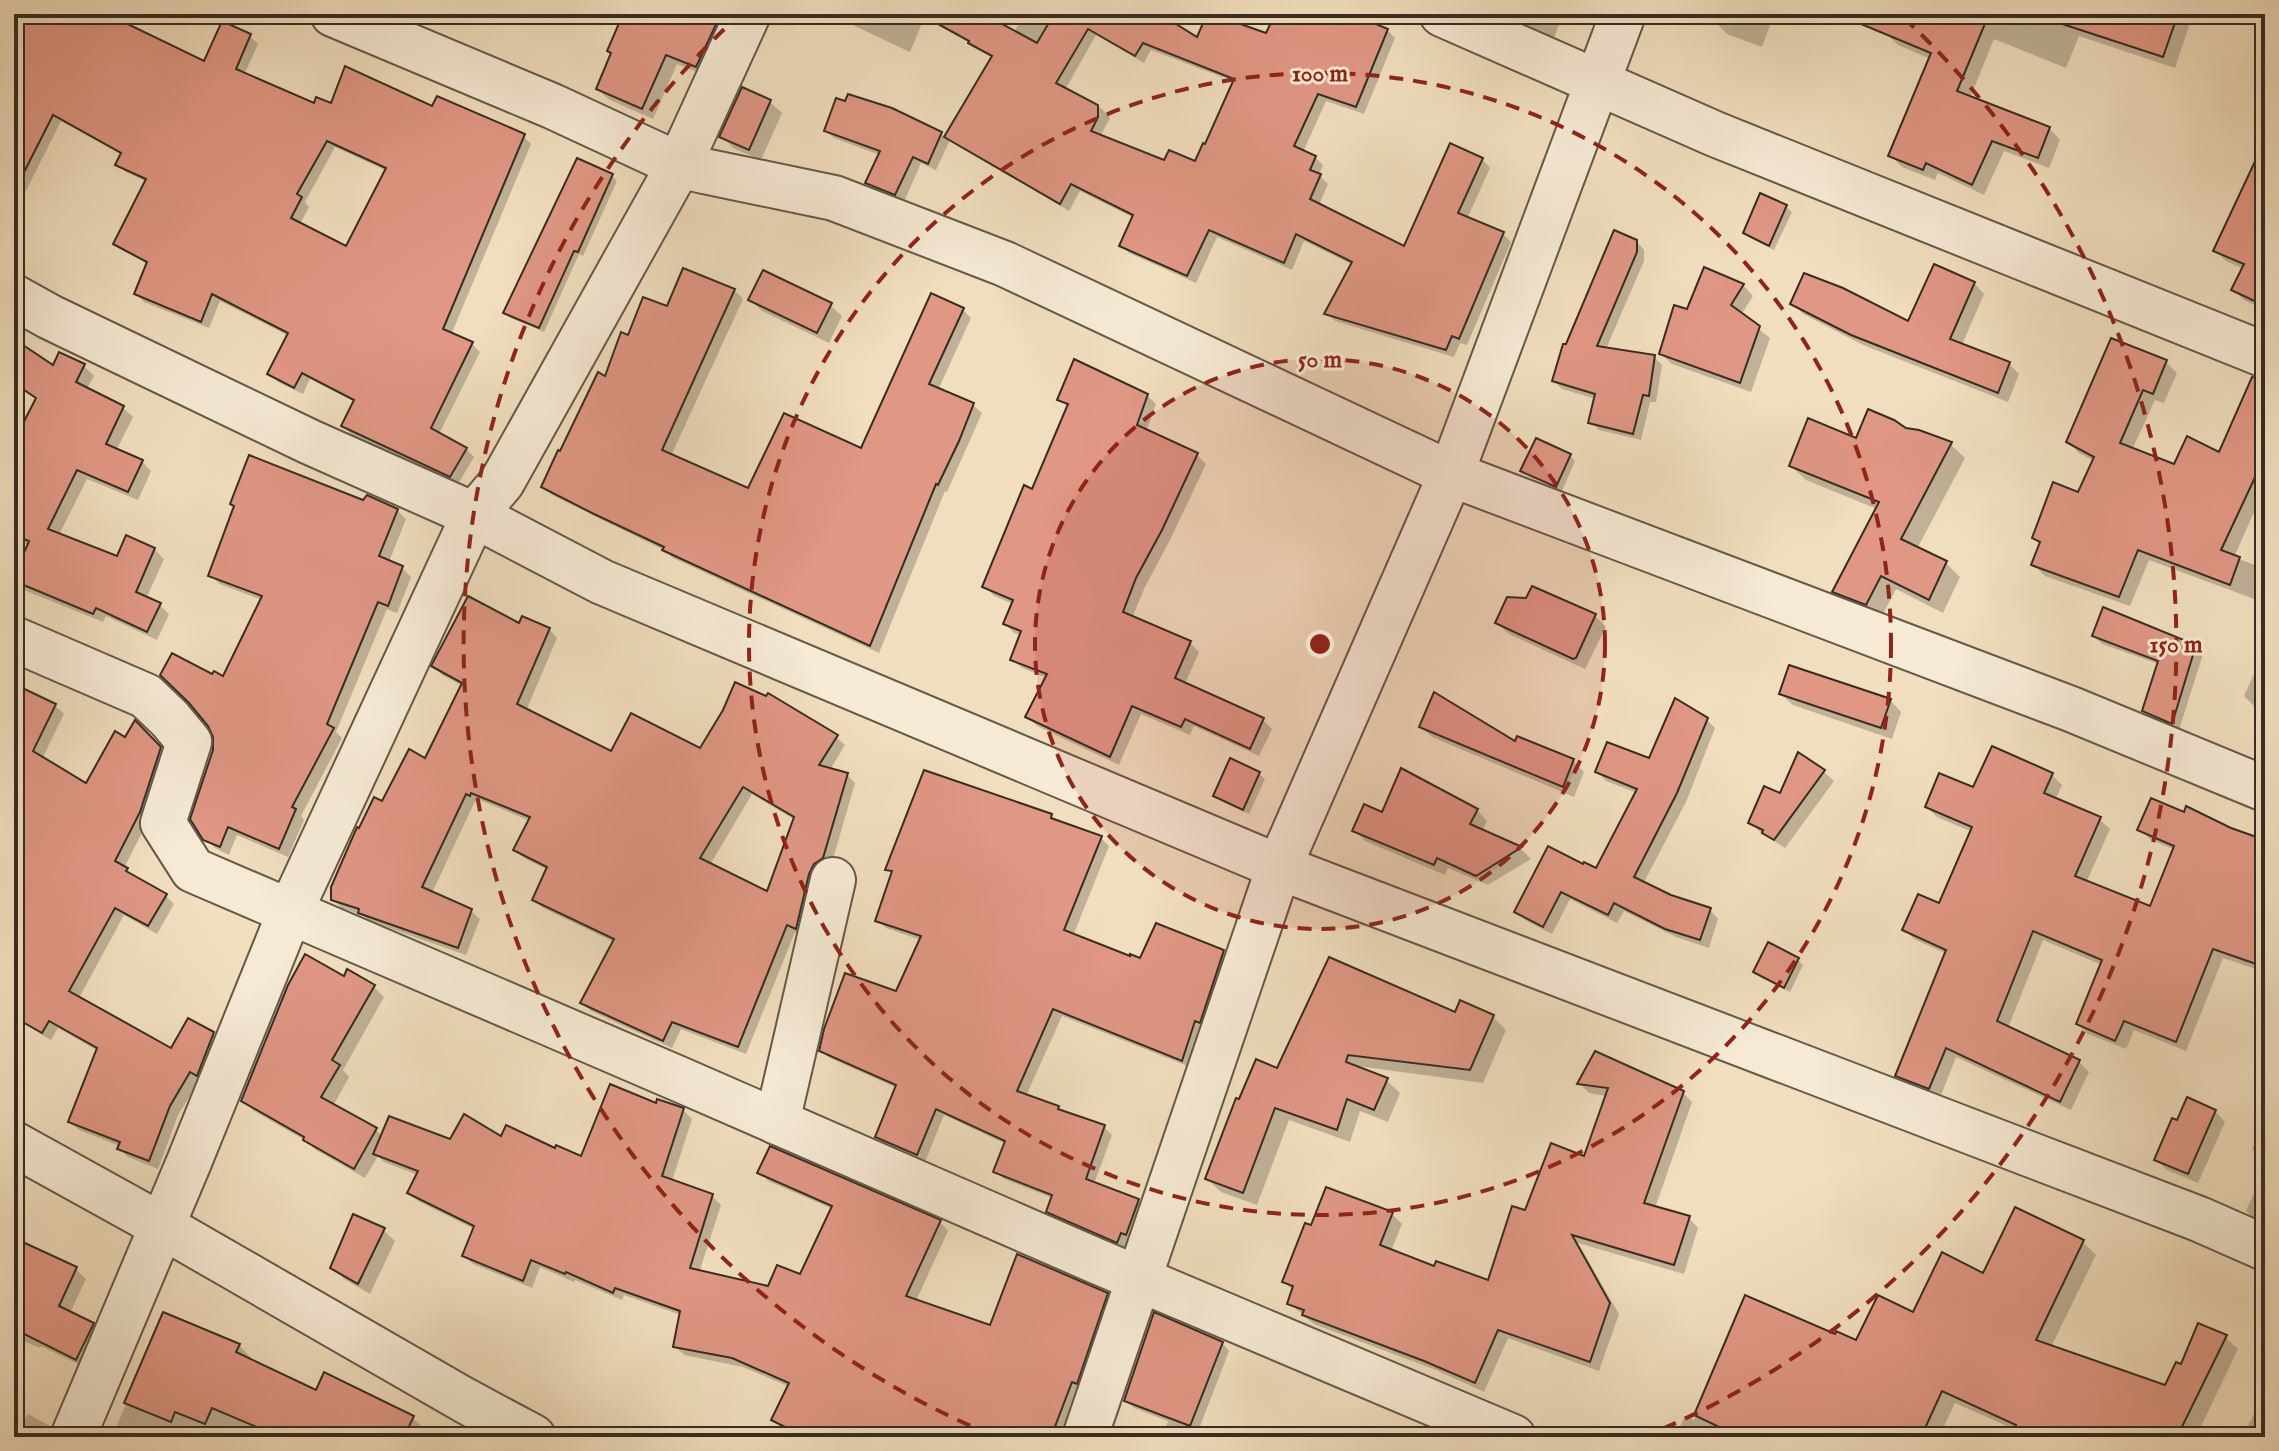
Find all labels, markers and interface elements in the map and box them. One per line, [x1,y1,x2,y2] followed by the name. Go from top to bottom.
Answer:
[1292,59,1349,90] text: 100 m
[1298,345,1343,376] text: 50 m
[1306,630,1334,658] centre of rings
[2149,630,2203,661] text: 150 m

